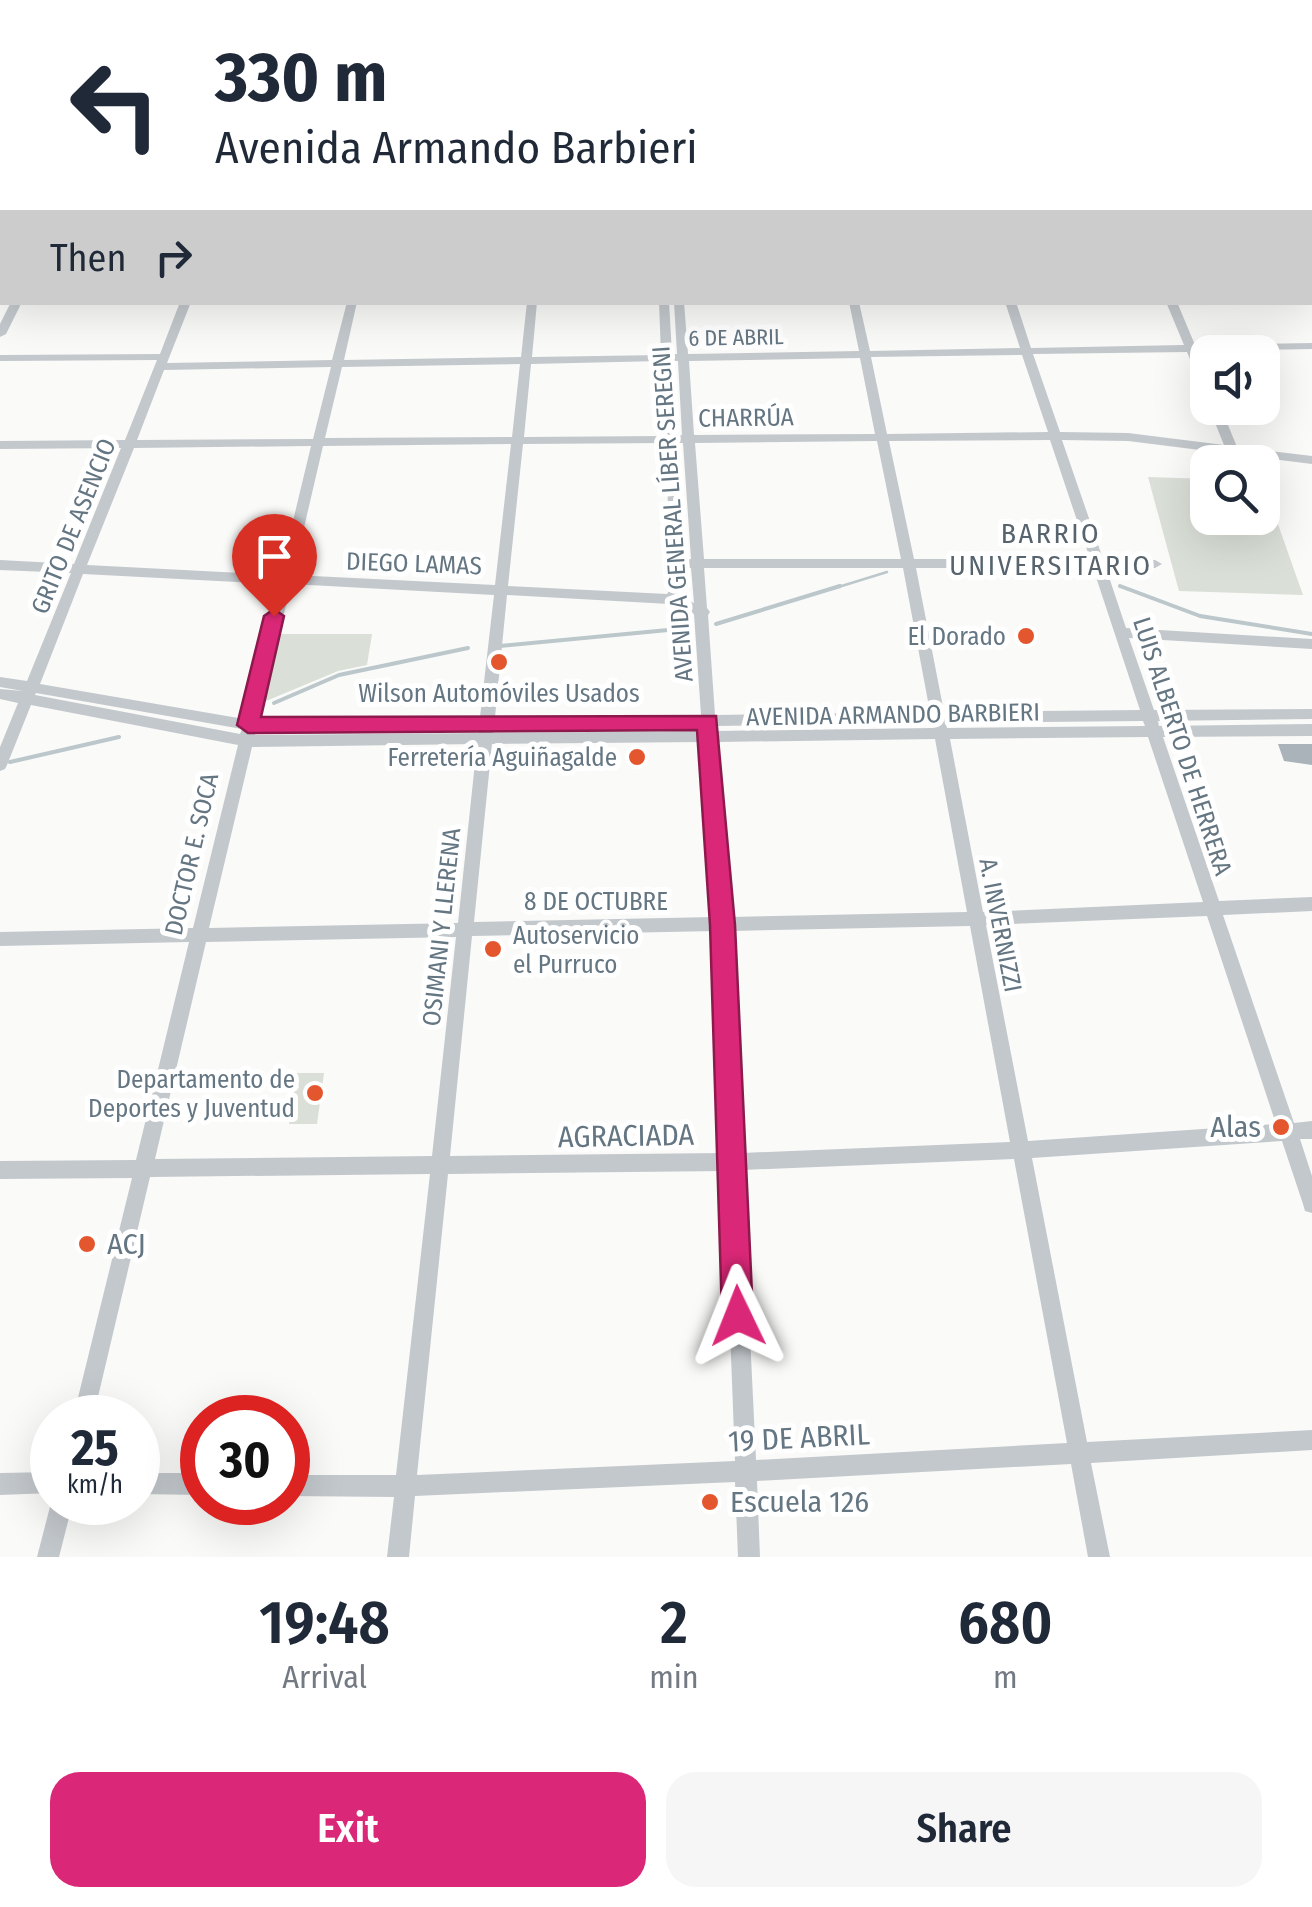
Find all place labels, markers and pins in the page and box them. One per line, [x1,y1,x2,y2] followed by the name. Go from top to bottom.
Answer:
[232,514,317,617] pin
[908,622,1006,652] place label: El Dorado
[1015,625,1037,647] marker: El Dorado
[488,651,510,673] marker: Wilson Automóviles Usados
[358,679,640,709] place label: Wilson Automóviles Usados
[387,743,617,773] place label: Ferretería Aguiñagalde
[626,746,648,768] marker: Ferretería Aguiñagalde
[513,921,640,980] place label: Autoservicio el Purruco
[482,938,504,960] marker: Autoservicio el Purruco
[88,1065,295,1124] place label: Departamento de Deportes y Juventud
[304,1082,326,1104] marker: Departamento de Deportes y Juventud
[1210,1109,1261,1145] place label: Alas
[1270,1116,1292,1138] marker: Alas
[107,1226,146,1262] place label: ACJ
[76,1233,98,1255] marker: ACJ
[730,1484,869,1520] place label: Escuela 126
[699,1491,721,1513] marker: Escuela 126

